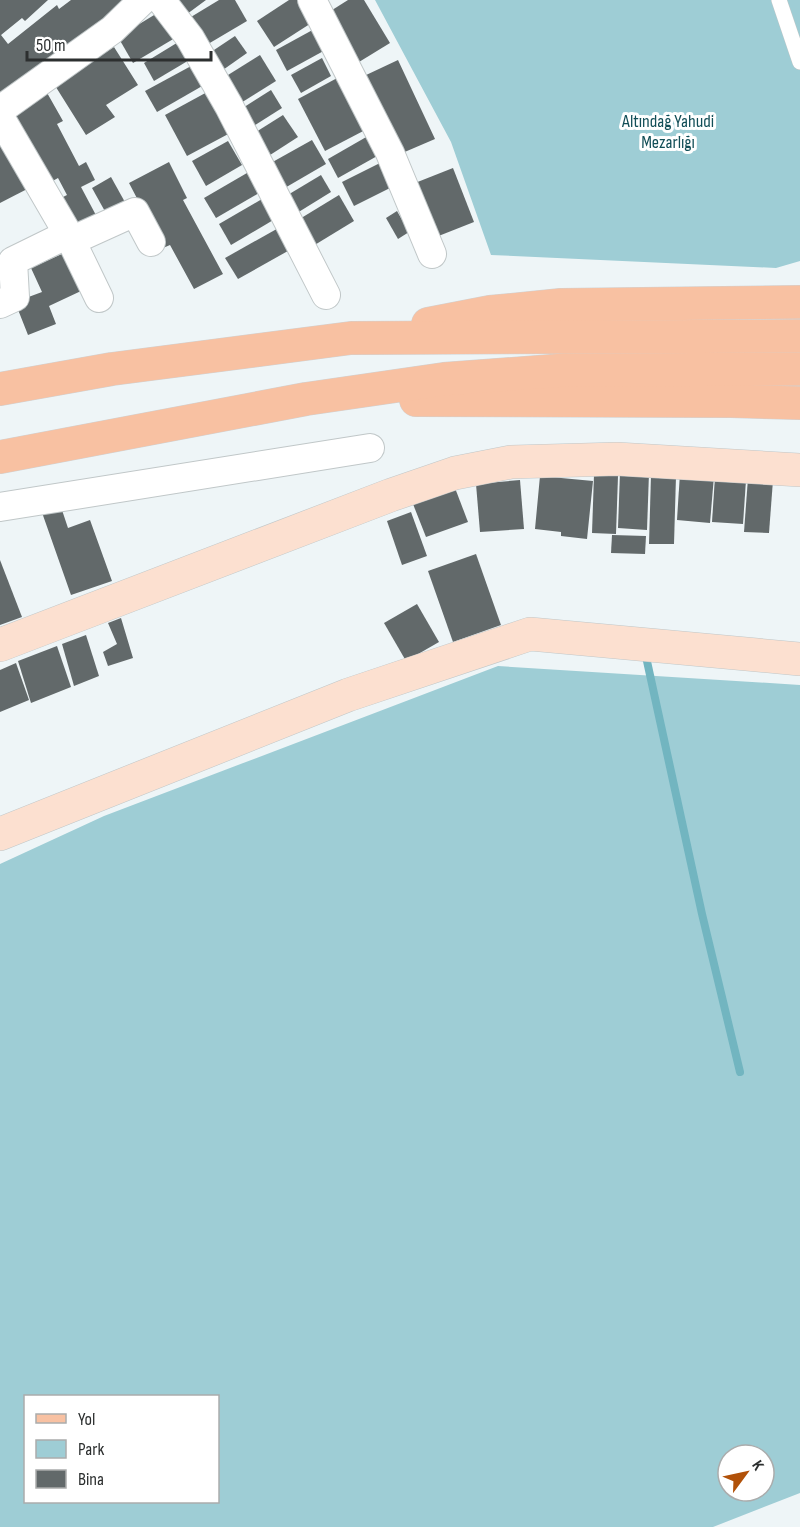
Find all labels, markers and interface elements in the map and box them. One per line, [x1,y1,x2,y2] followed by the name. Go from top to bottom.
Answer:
[27,24,212,62] scale bar
[36,35,66,56] text: 50 m
[621,111,714,153] park label: Altındağ Yahudi Mezarlığı
[24,1395,219,1503] legend
[78,1409,95,1430] text: Yol
[78,1439,104,1460] text: Park
[716,1443,776,1503] north arrow
[747,1457,767,1474] text: K
[78,1469,104,1490] text: Bina

